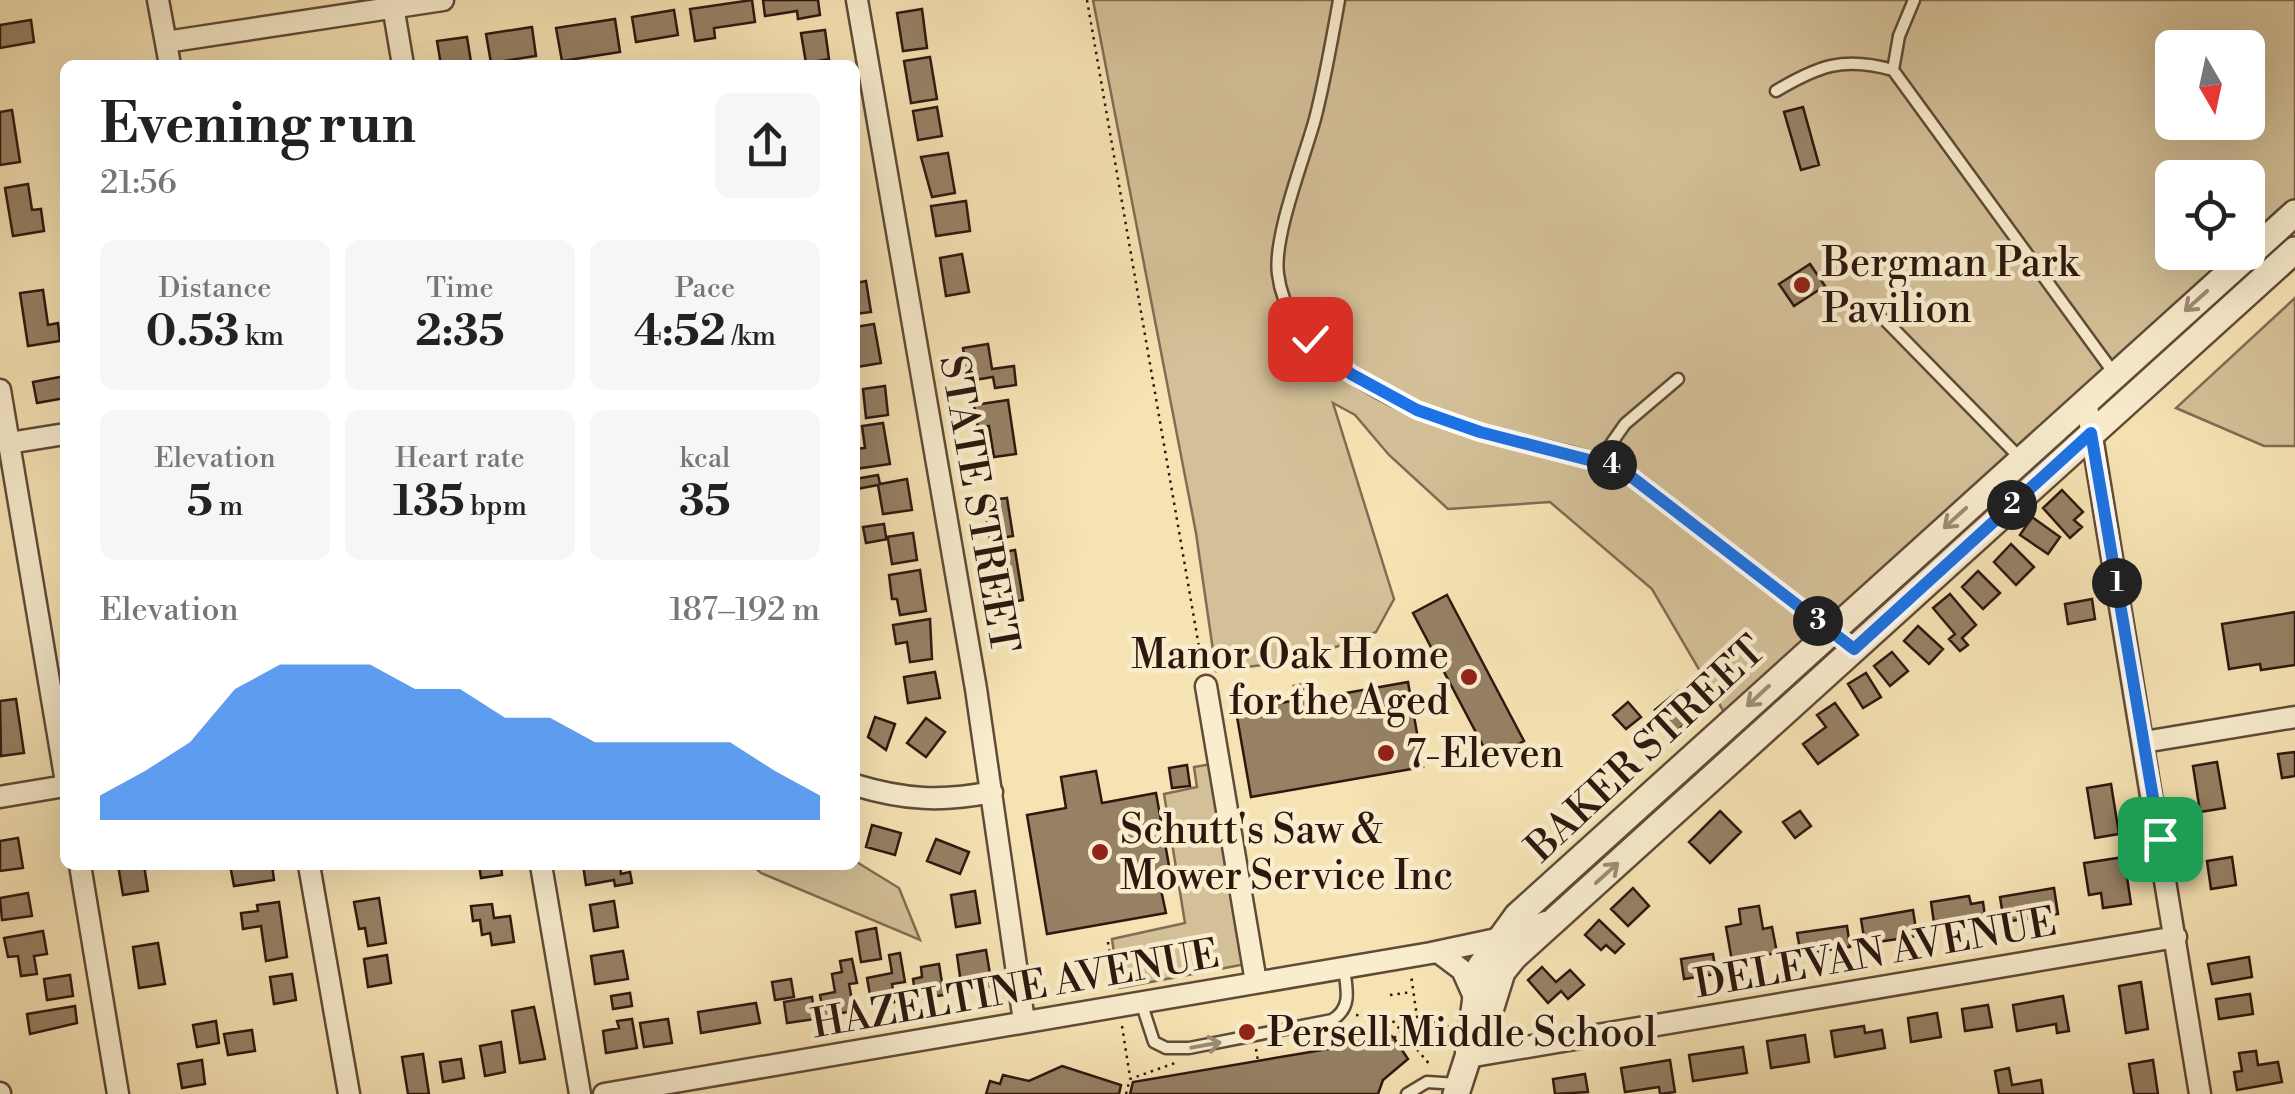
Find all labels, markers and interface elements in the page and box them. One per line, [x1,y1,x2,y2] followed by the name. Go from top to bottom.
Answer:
[2155,30,2265,140] north arrow
[2155,30,2265,270] map controls
[100,91,416,160] text: Evening run
[715,93,820,198] button: share
[2155,160,2265,270] button: locate
[100,163,177,203] text: 21:56
[1821,239,2081,335] place label: Bergman Park Pavilion
[159,271,271,306] text: Distance
[426,271,494,306] text: Time
[675,271,735,306] text: Pace
[1791,274,1813,296] marker: Bergman Park Pavilion
[2184,289,2209,312] one-way arrow
[1268,297,1353,382] pin
[146,306,239,359] text: 0.53
[415,306,505,359] text: 2:35
[634,306,726,359] text: 4:52
[1283,312,1338,367] icon: check
[239,319,284,354] text: km
[726,319,776,354] text: /km
[927,352,1029,657] street label: STATE STREET
[1587,440,1637,490] pin: 4
[154,441,276,476] text: Elevation
[395,441,525,476] text: Heart rate
[680,441,730,476] text: kcal
[1603,447,1621,482] text: 4
[187,476,213,529] text: 5
[393,476,465,529] text: 135
[679,476,731,529] text: 35
[1987,480,2037,530] pin: 2
[2003,487,2021,522] text: 2
[213,489,243,524] text: m
[465,489,527,524] text: bpm
[1942,507,1968,529] one-way arrow
[2092,558,2142,608] pin: 1
[2110,565,2124,600] text: 1
[100,590,239,630] text: Elevation
[669,590,820,630] text: 187–192 m
[1793,596,1843,646] pin: 3
[1810,603,1826,638] text: 3
[1516,626,1776,874] street label: BAKER STREET
[1131,631,1449,728] place label: Manor Oak Home for the Aged
[1458,666,1480,688] marker: Manor Oak Home for the Aged
[1746,684,1771,707] one-way arrow
[1406,730,1564,780] place label: 7-Eleven
[1375,742,1397,764] marker: 7-Eleven
[2118,797,2203,882] pin
[1120,806,1453,902] place label: Schutt's Saw & Mower Service Inc
[2133,812,2188,867] icon: arrive
[1089,841,1111,863] marker: Schutt's Saw & Mower Service Inc
[1594,861,1619,884] one-way arrow
[1691,898,2060,1010] street label: DELEVAN AVENUE
[808,930,1223,1050] street label: HAZELTINE AVENUE
[1267,1009,1657,1059] place label: Persell Middle School
[1236,1021,1258,1043] marker: Persell Middle School
[1189,1035,1222,1054] one-way arrow

